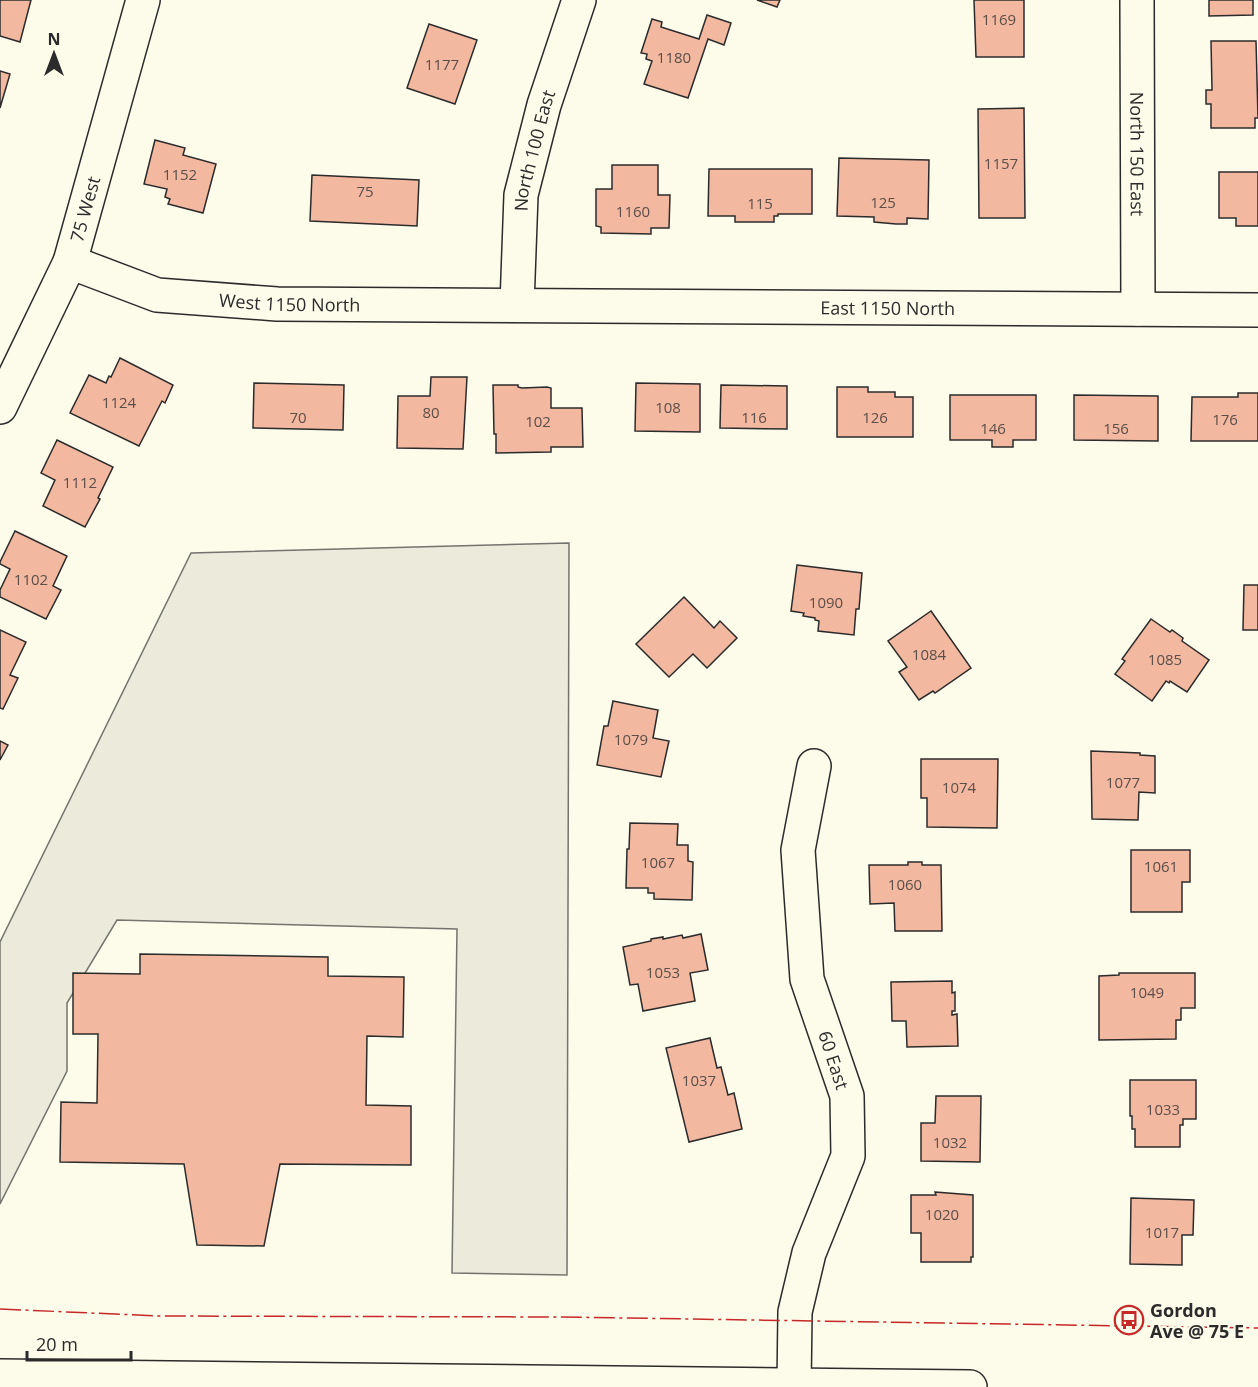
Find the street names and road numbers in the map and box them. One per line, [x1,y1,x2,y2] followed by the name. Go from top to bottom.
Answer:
[508,87,560,212] street label: North 100 East
[1125,92,1150,216] street label: North 150 East
[64,174,105,245] street label: 75 West
[218,288,360,317] street label: West 1150 North
[820,295,955,320] street label: East 1150 North
[813,1028,855,1092] street label: 60 East

